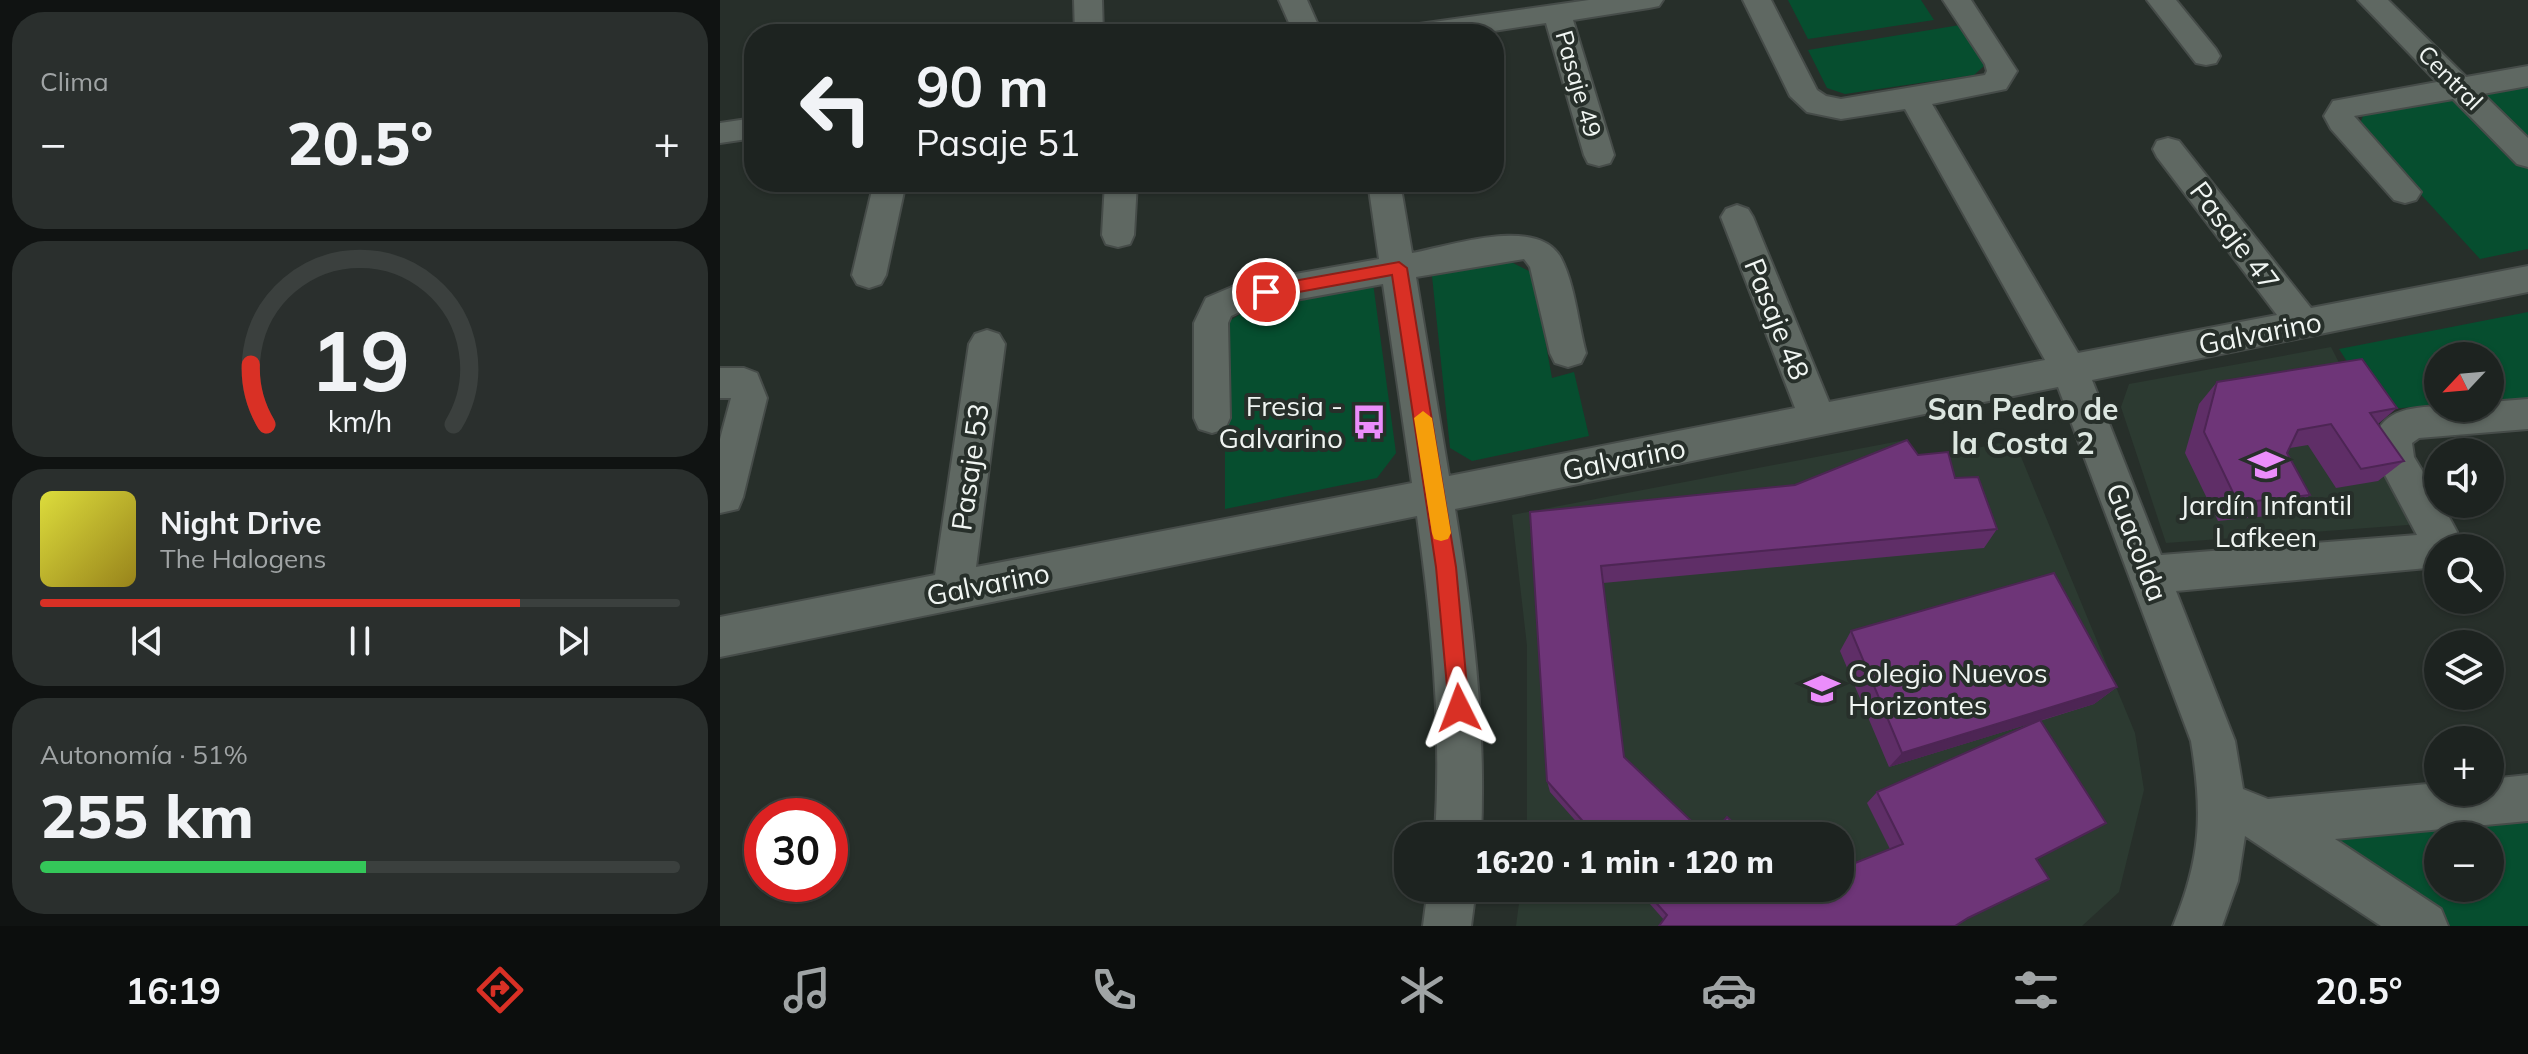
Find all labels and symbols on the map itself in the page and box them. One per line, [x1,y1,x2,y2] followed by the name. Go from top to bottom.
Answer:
[1549,27,1608,141] street label: Pasaje 49
[2412,38,2490,116] street label: Central
[2183,174,2288,297] street label: Pasaje 47
[1737,253,1818,385] street label: Pasaje 48
[1232,258,1300,326] pin
[2195,303,2324,362] street label: Galvarino
[2424,342,2504,422] north arrow
[1218,388,1343,455] place label: Fresia - Galvarino
[1927,390,2119,462] district label: San Pedro de la Costa 2
[943,401,996,533] street label: Pasaje 53
[1350,403,1388,441] bus stop icon: Fresia - Galvarino
[1559,429,1688,488] street label: Galvarino
[2247,446,2285,484] school or university icon: Jardín Infantil Lafkeen
[2099,478,2176,606] street label: Guacolda
[2180,487,2352,554] place label: Jardín Infantil Lafkeen
[923,554,1052,613] street label: Galvarino
[1848,655,2048,722] place label: Colegio Nuevos Horizontes
[1417,666,1501,750] position arrow
[1803,670,1841,708] school or university icon: Colegio Nuevos Horizontes
[744,798,848,902] speed limit sign: 30

